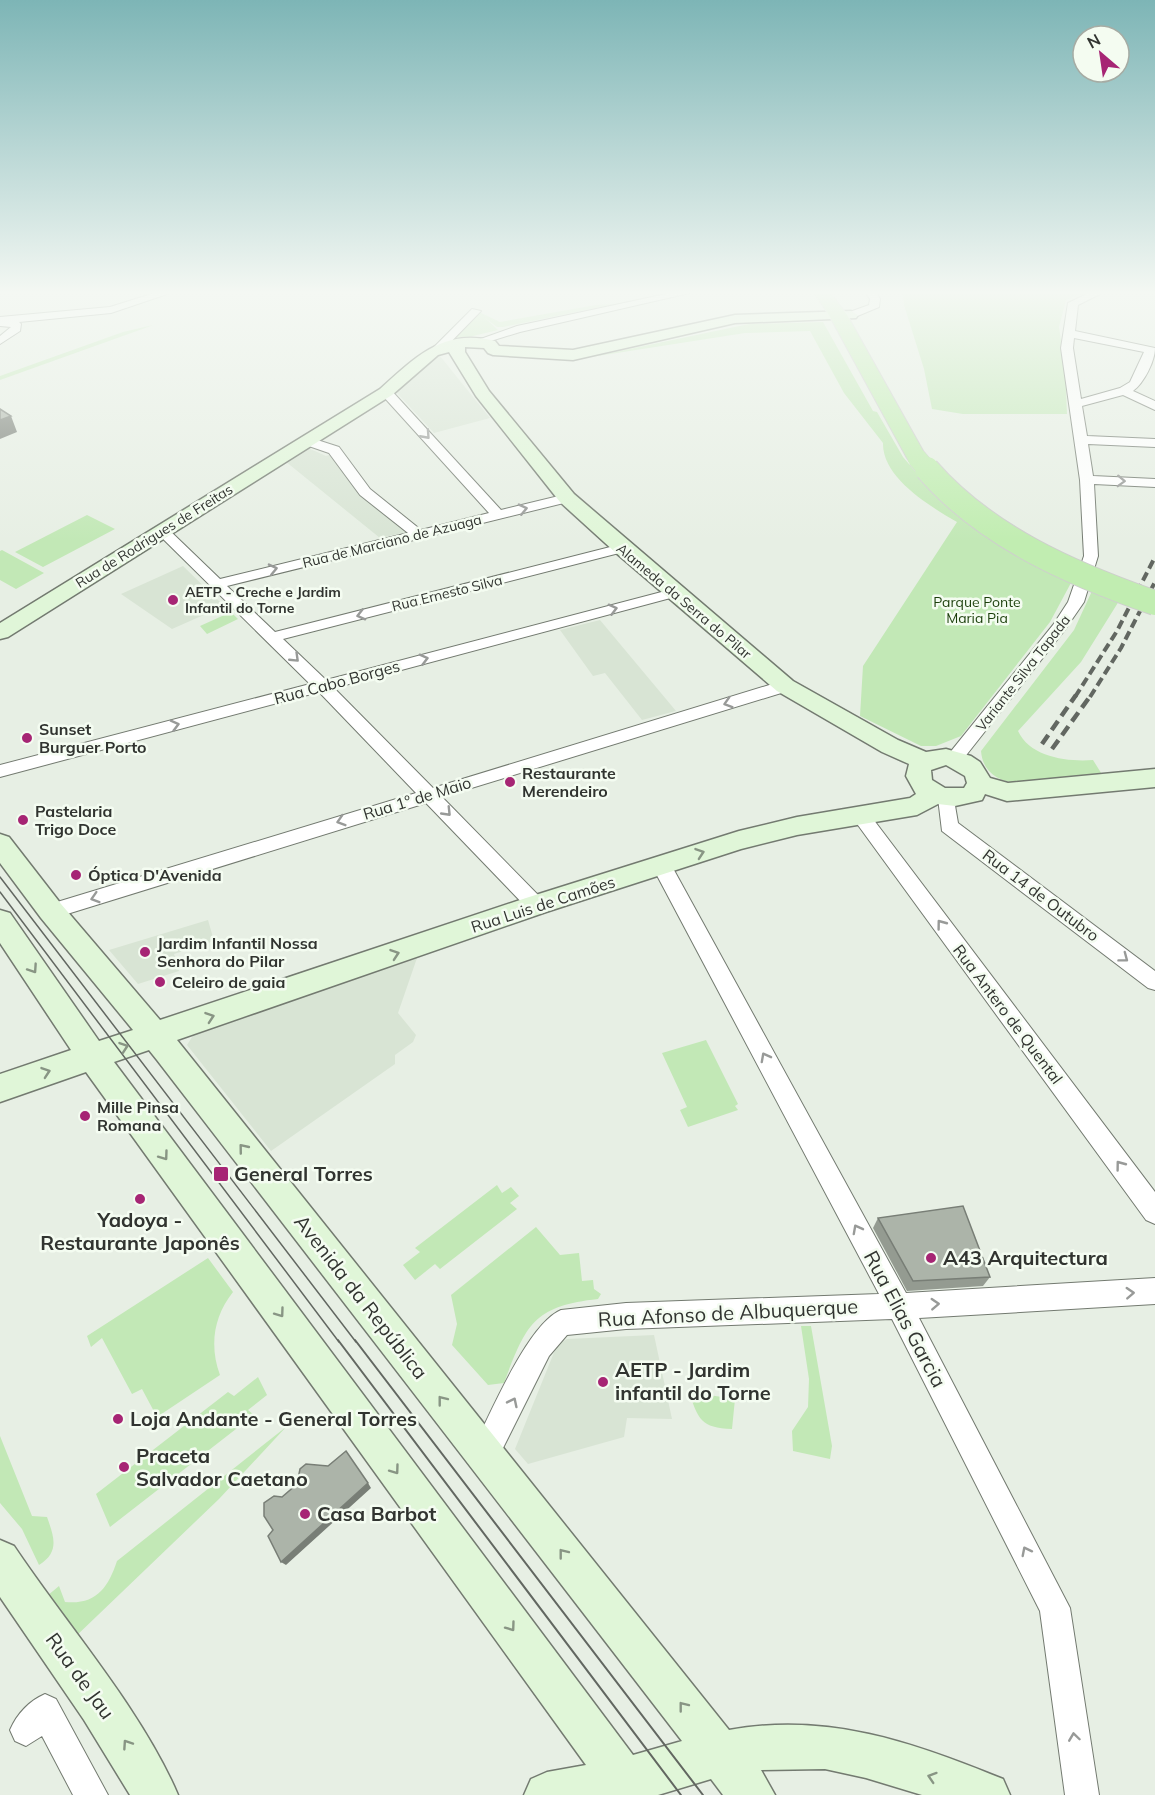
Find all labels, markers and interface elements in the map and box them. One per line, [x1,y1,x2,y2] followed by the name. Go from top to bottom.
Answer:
[1071,24,1131,84] north arrow
[1084,29,1104,53] text: N
[419,428,430,439] one-way arrow
[1116,475,1125,488] one-way arrow
[72,480,236,592] street label: Rua de Rodrigues de Freitas
[518,503,528,516] one-way arrow
[301,510,483,572] street label: Rua de Marciano de Azuaga
[613,539,756,663] street label: Alameda da Serra do Pilar
[267,564,277,577] one-way arrow
[390,571,504,615] street label: Rua Ernesto Silva
[185,583,341,617] place label: AETP - Creche e Jardim Infantil do Torne
[166,593,180,607] marker: AETP - Creche e Jardim Infantil do Torne
[933,593,1021,627] park label: Parque Ponte Maria Pia
[608,603,618,616] one-way arrow
[357,607,367,620] one-way arrow
[972,611,1074,735] street label: Variante Silva Tapada
[287,651,298,662] one-way arrow
[419,654,429,666] one-way arrow
[272,656,402,708] street label: Rua Cabo Borges
[724,696,734,708] one-way arrow
[39,719,147,757] place label: Sunset Burguer Porto
[169,720,180,732] one-way arrow
[20,731,34,745] marker: Sunset Burguer Porto
[522,763,616,801] place label: Restaurante Merendeiro
[360,772,474,824] street label: Rua 1º de Maio
[503,775,517,789] marker: Restaurante Merendeiro
[35,801,116,839] place label: Pastelaria Trigo Doce
[439,805,450,816] one-way arrow
[16,813,30,827] marker: Pastelaria Trigo Doce
[336,814,347,826] one-way arrow
[979,845,1103,945] street label: Rua 14 de Outubro
[694,848,705,861] one-way arrow
[88,865,222,885] place label: Óptica D'Avenida
[69,868,83,882] marker: Óptica D'Avenida
[468,871,618,937] street label: Rua Luis de Camões
[90,891,101,903] one-way arrow
[937,920,948,931] one-way arrow
[157,933,318,971] place label: Jardim Infantil Nossa Senhora do Pilar
[949,940,1067,1088] street label: Rua Antero de Quental
[138,945,152,959] marker: Jardim Infantil Nossa Senhora do Pilar
[389,948,400,961] one-way arrow
[1117,951,1128,962] one-way arrow
[26,963,37,974] one-way arrow
[172,972,285,992] place label: Celeiro de gaia
[153,975,167,989] marker: Celeiro de gaia
[204,1012,215,1025] one-way arrow
[118,1042,129,1054] one-way arrow
[761,1053,772,1064] one-way arrow
[40,1067,51,1080] one-way arrow
[97,1097,179,1135] place label: Mille Pinsa Romana
[78,1109,92,1123] marker: Mille Pinsa Romana
[239,1144,250,1155] one-way arrow
[157,1149,168,1160] one-way arrow
[234,1161,373,1186] place label: General Torres
[1116,1161,1127,1172] one-way arrow
[212,1165,230,1183] marker: General Torres
[133,1192,147,1206] marker: Yadoya - Restaurante Japonês
[40,1207,240,1255] place label: Yadoya - Restaurante Japonês
[289,1209,433,1384] street label: Avenida da República
[853,1225,864,1235] one-way arrow
[943,1245,1108,1270] place label: A43 Arquitectura
[859,1246,952,1391] street label: Rua Elias Garcia
[924,1251,938,1265] marker: A43 Arquitectura
[1125,1286,1134,1299] one-way arrow
[597,1293,859,1332] street label: Rua Afonso de Albuquerque
[930,1298,939,1311] one-way arrow
[273,1306,284,1317] one-way arrow
[615,1357,771,1405] place label: AETP - Jardim infantil do Torne
[596,1375,610,1389] marker: AETP - Jardim infantil do Torne
[439,1395,450,1406] one-way arrow
[505,1398,517,1409] one-way arrow
[130,1406,417,1431] place label: Loja Andante - General Torres
[111,1412,125,1426] marker: Loja Andante - General Torres
[136,1443,308,1491] place label: Praceta Salvador Caetano
[117,1460,131,1474] marker: Praceta Salvador Caetano
[388,1463,399,1474] one-way arrow
[317,1501,437,1526] place label: Casa Barbot
[298,1507,312,1521] marker: Casa Barbot
[1022,1546,1033,1557] one-way arrow
[559,1549,570,1560] one-way arrow
[503,1621,514,1632] one-way arrow
[41,1628,120,1724] street label: Rua de Jau
[680,1702,691,1713] one-way arrow
[1069,1732,1081,1742] one-way arrow
[123,1739,134,1750] one-way arrow
[927,1772,938,1784] one-way arrow

